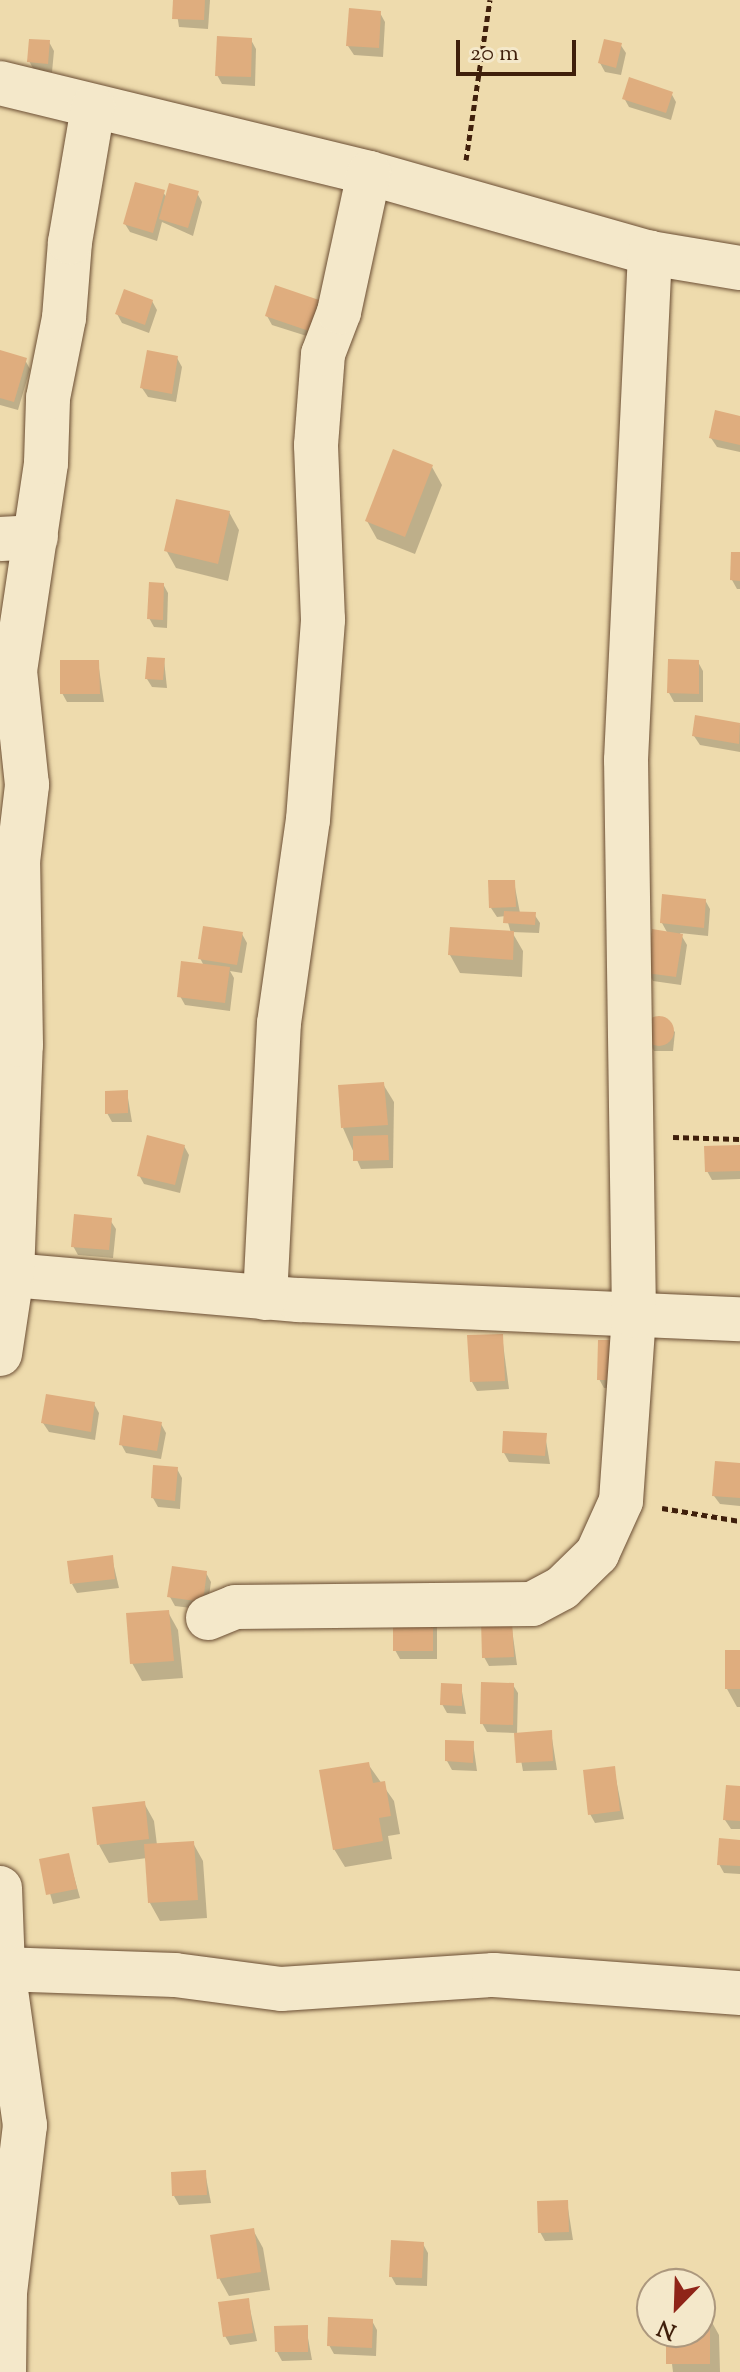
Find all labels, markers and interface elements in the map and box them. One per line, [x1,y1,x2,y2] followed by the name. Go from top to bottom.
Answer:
[460,24,580,74] scale bar
[470,37,519,71] text: 20 m
[636,2268,716,2348] north arrow
[653,2310,682,2346] text: N

